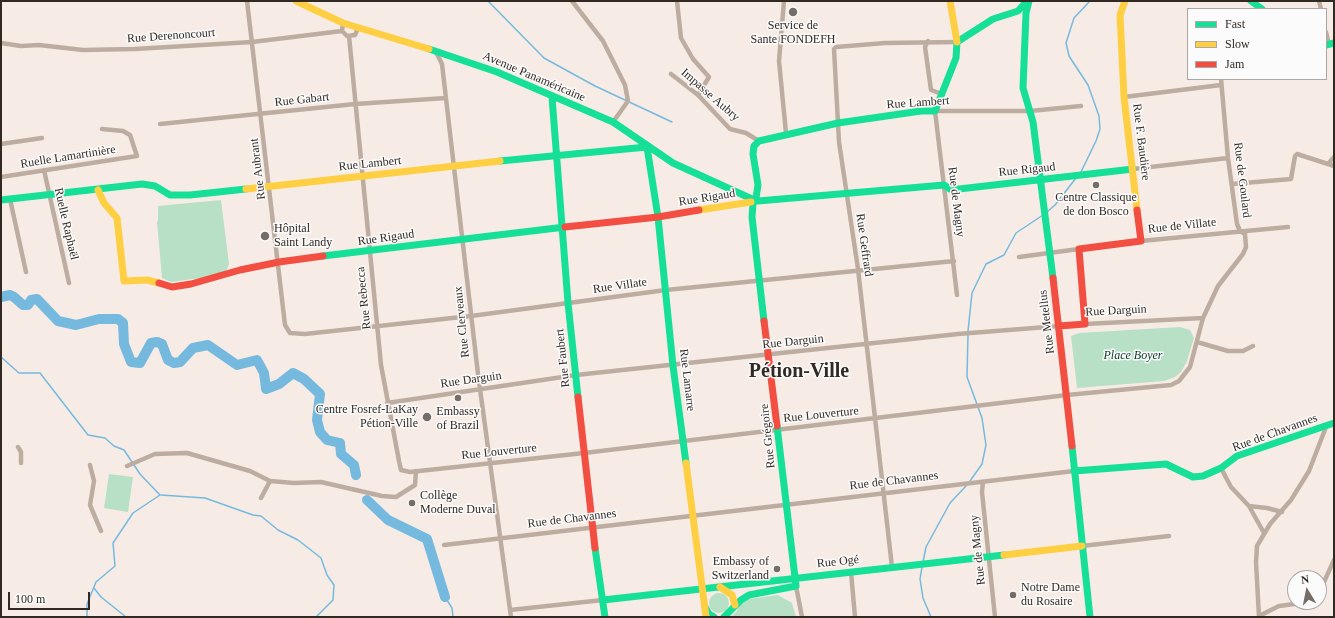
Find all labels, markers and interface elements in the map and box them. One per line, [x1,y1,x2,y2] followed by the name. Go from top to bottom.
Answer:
[787,6,799,18] marker: Service de Sante FONDEFH
[1187,8,1327,80] legend
[1225,17,1245,31] text: Fast
[750,19,836,47] place label: Service de Sante FONDEFH
[126,26,216,46] street label: Rue Derenoncourt
[1225,37,1250,51] text: Slow
[481,49,587,105] street label: Avenue Panaméricaine
[1225,57,1244,71] text: Jam
[678,66,742,124] street label: Impasse Aubry
[274,90,330,110] street label: Rue Gabart
[886,94,950,112] street label: Rue Lambert
[1129,103,1153,181] street label: Rue F. Baudière
[247,138,269,200] street label: Rue Aubrant
[1230,141,1254,219] street label: Rue de Goulard
[19,142,117,172] street label: Ruelle Lamartinière
[338,154,402,174] street label: Rue Lambert
[998,160,1056,180] street label: Rue Rigaud
[945,166,967,238] street label: Rue de Magny
[1091,180,1101,190] marker: Centre Classique de don Bosco
[678,186,736,210] street label: Rue Rigaud
[51,187,81,261] street label: Ruelle Raphaël
[1055,191,1137,219] place label: Centre Classique de don Bosco
[852,213,876,277] street label: Rue Geffrard
[1147,215,1217,237] street label: Rue de Villate
[274,222,332,250] place label: Hôpital Saint Landy
[357,227,415,249] street label: Rue Rigaud
[259,230,271,242] marker: Hôpital Saint Landy
[354,266,374,330] street label: Rue Rebecca
[592,275,648,297] street label: Rue Villate
[451,286,473,358] street label: Rue Clerveaux
[1036,289,1058,355] street label: Rue Metellus
[1085,302,1147,320] street label: Rue Darguin
[553,328,573,388] street label: Rue Faubert
[762,332,824,352] street label: Rue Darguin
[676,348,698,412] street label: Rue Lamarre
[1104,349,1162,363] park label: Place Boyer
[749,360,849,384] district label: Pétion-Ville
[440,369,502,391] street label: Rue Darguin
[453,393,463,403] marker: Embassy of Brazil
[316,403,418,431] place label: Centre Fosref-LaKay Pétion-Ville
[757,403,779,469] street label: Rue Grégoire
[783,404,859,426] street label: Rue Louverture
[436,405,480,433] place label: Embassy of Brazil
[421,411,433,423] marker: Centre Fosref-LaKay Pétion-Ville
[1231,411,1319,455] street label: Rue de Chavannes
[461,441,537,463] street label: Rue Louverture
[849,468,939,494] street label: Rue de Chavannes
[420,489,496,517] place label: Collège Moderne Duval
[407,498,417,508] marker: Collège Moderne Duval
[527,506,617,532] street label: Rue de Chavannes
[967,514,989,586] street label: Rue de Magny
[816,553,860,571] street label: Rue Ogé
[712,555,769,583] place label: Embassy of Switzerland
[772,564,782,574] marker: Embassy of Switzerland
[1287,570,1327,610] north arrow
[1300,573,1310,586] text: N
[1021,581,1080,609] place label: Notre Dame du Rosaire
[10,584,92,610] scale bar
[1008,590,1018,600] marker: Notre Dame du Rosaire
[15,592,45,606] text: 100 m

